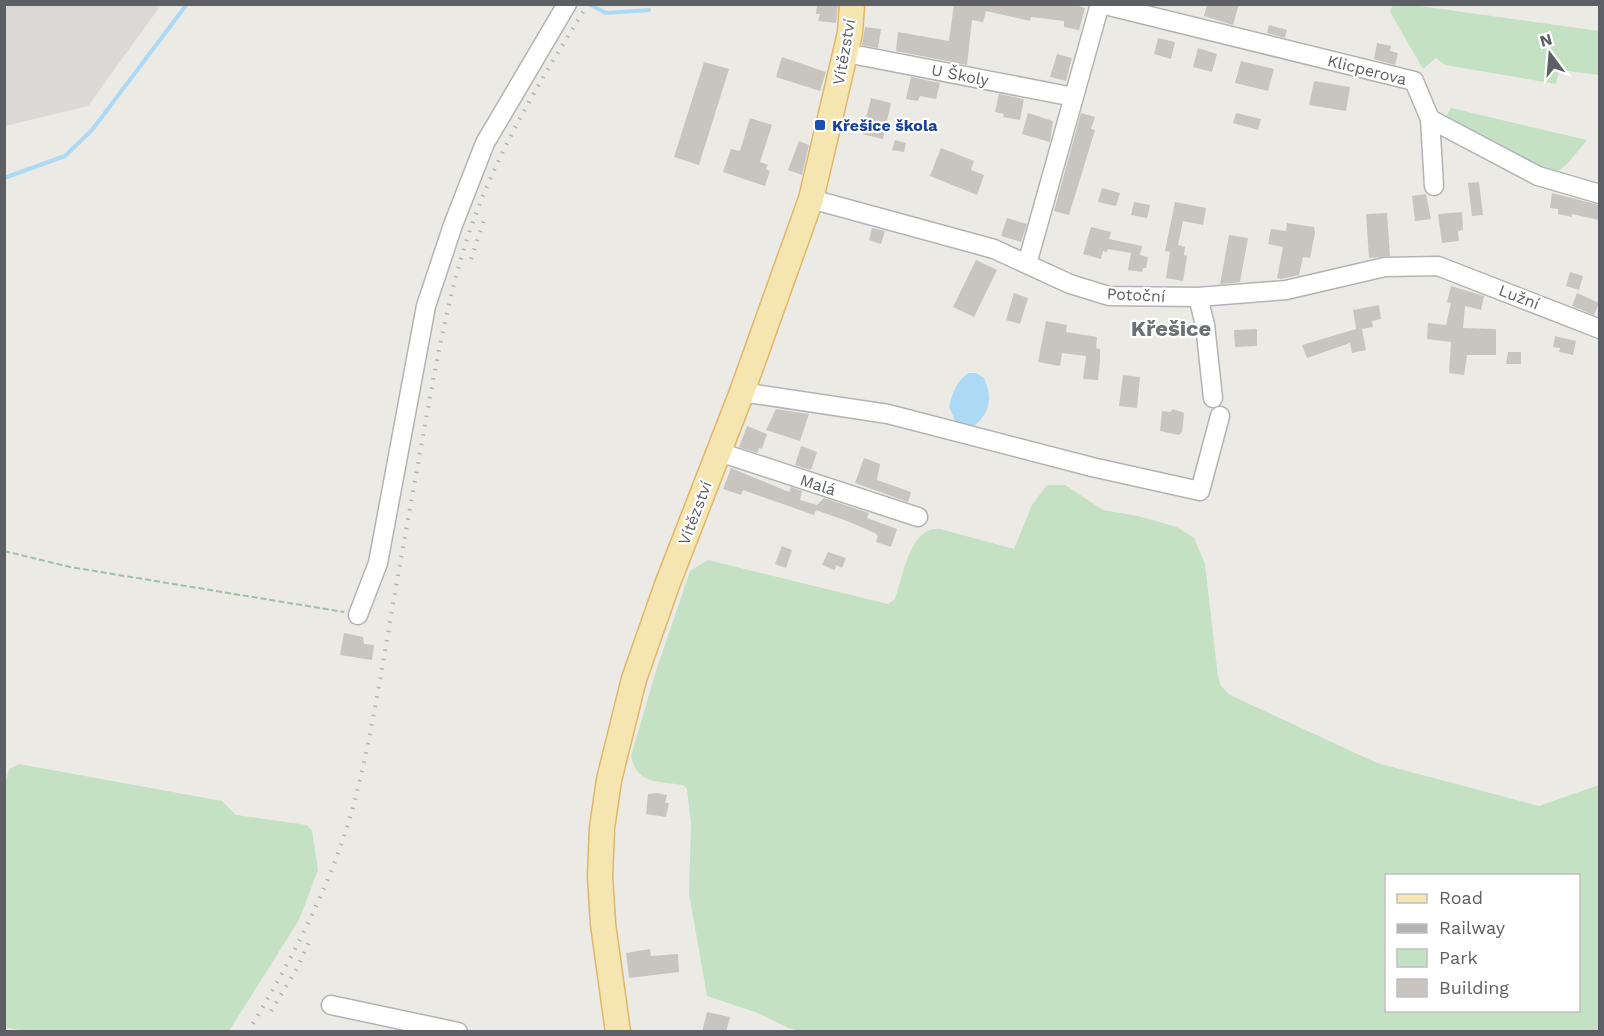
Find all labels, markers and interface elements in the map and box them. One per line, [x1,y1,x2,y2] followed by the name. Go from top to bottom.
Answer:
[829,17,859,87] street label: Vítězství
[1520,24,1580,84] north arrow
[1538,29,1554,51] text: N
[1325,51,1409,89] street label: Klicperova
[930,60,991,90] street label: U Školy
[832,116,938,135] place label: Křešice škola
[813,118,827,132] marker: Křešice škola
[1496,281,1542,313] street label: Lužní
[1106,284,1166,306] street label: Potoční
[1131,316,1211,341] district label: Křešice
[798,470,838,500] street label: Malá
[674,478,716,548] street label: Vítězství
[1385,874,1580,1012] legend
[1439,887,1483,908] text: Road
[1439,917,1506,938] text: Railway
[1439,947,1478,968] text: Park
[1439,977,1509,998] text: Building

